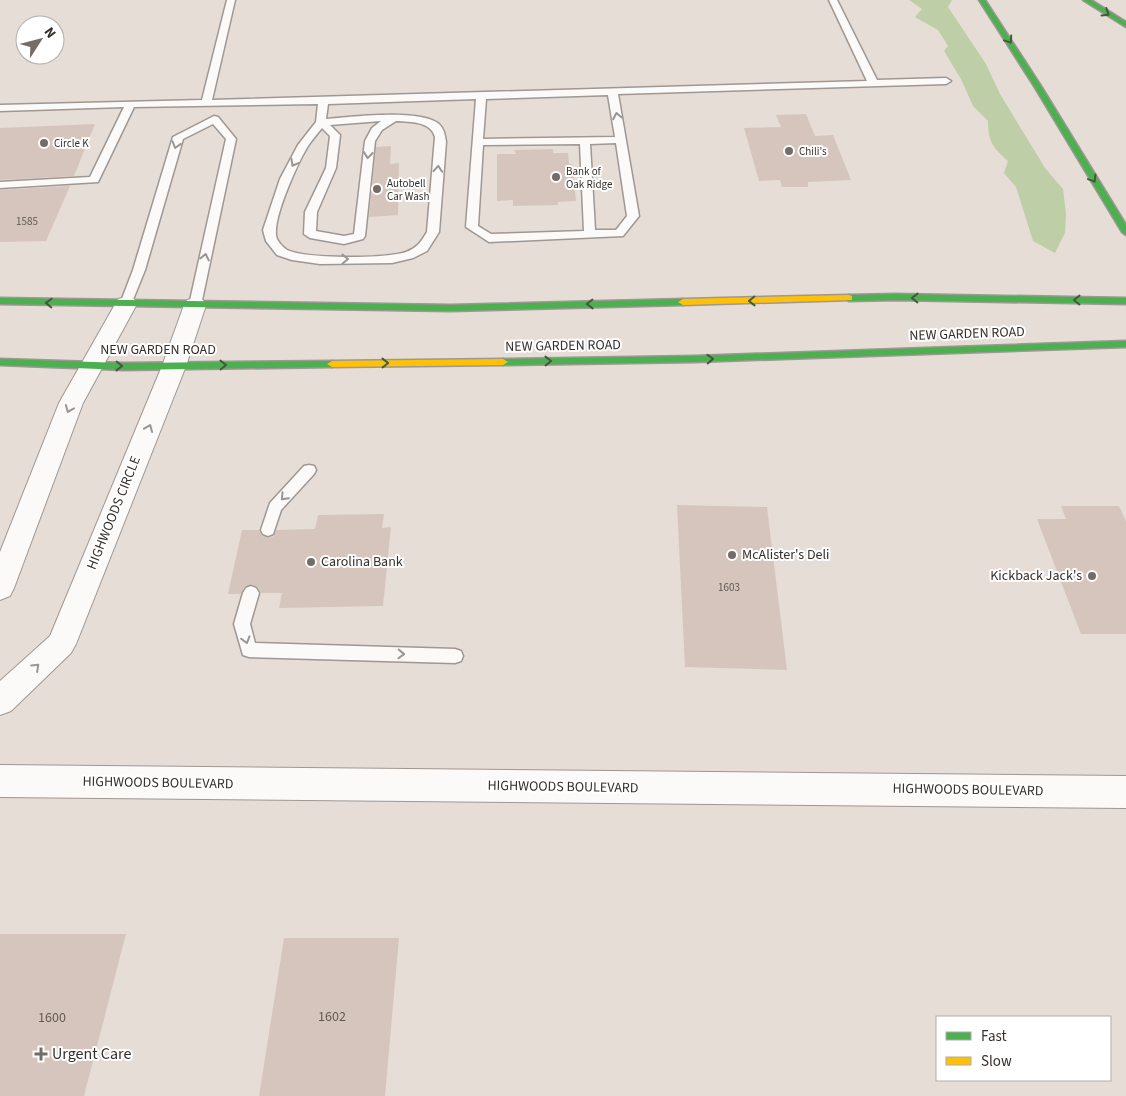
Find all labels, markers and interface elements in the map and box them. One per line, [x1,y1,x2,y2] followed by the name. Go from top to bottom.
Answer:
[1100,6,1109,16] one-way arrow
[15,15,65,65] north arrow
[39,23,61,43] text: N
[1003,34,1012,44] one-way arrow
[613,112,623,121] one-way arrow
[54,136,89,151] place label: Circle K
[38,137,50,149] marker: Circle K
[171,141,181,149] one-way arrow
[799,144,827,159] place label: Chili's
[783,145,795,157] marker: Chili's
[363,151,374,159] one-way arrow
[290,157,300,166] one-way arrow
[566,164,613,192] place label: Bank of Oak Ridge
[433,165,444,173] one-way arrow
[550,171,562,183] marker: Bank of Oak Ridge
[1087,173,1097,182] one-way arrow
[387,176,429,204] place label: Autobell Car Wash
[371,183,383,195] marker: Autobell Car Wash
[16,214,38,229] house number: 1585
[199,252,210,261] one-way arrow
[342,254,349,264] one-way arrow
[911,293,918,303] one-way arrow
[1073,295,1081,305] one-way arrow
[748,296,756,306] one-way arrow
[44,298,52,308] one-way arrow
[586,299,594,310] one-way arrow
[909,322,1025,346] street label: NEW GARDEN ROAD
[505,335,621,357] street label: NEW GARDEN ROAD
[100,340,216,360] street label: NEW GARDEN ROAD
[706,353,714,364] one-way arrow
[544,356,552,366] one-way arrow
[382,358,389,368] one-way arrow
[115,360,123,371] one-way arrow
[219,360,227,371] one-way arrow
[64,404,75,413] one-way arrow
[142,424,153,433] one-way arrow
[82,453,146,573] street label: HIGHWOODS CIRCLE
[281,492,290,501] one-way arrow
[742,545,830,565] place label: McAlister's Deli
[726,549,738,561] marker: McAlister's Deli
[321,552,403,572] place label: Carolina Bank
[305,556,317,568] marker: Carolina Bank
[990,566,1082,586] place label: Kickback Jack's
[1086,570,1098,582] marker: Kickback Jack's
[718,580,740,595] house number: 1603
[240,636,251,645] one-way arrow
[398,649,406,660] one-way arrow
[30,664,39,673] one-way arrow
[82,772,234,794] street label: HIGHWOODS BOULEVARD
[487,776,639,798] street label: HIGHWOODS BOULEVARD
[892,779,1044,801] street label: HIGHWOODS BOULEVARD
[318,1007,346,1027] house number: 1602
[38,1008,66,1028] house number: 1600
[936,1016,1111,1081] legend
[981,1026,1007,1047] text: Fast
[52,1043,131,1065] place label: Urgent Care
[34,1047,48,1061] marker: Urgent Care
[981,1051,1012,1072] text: Slow

